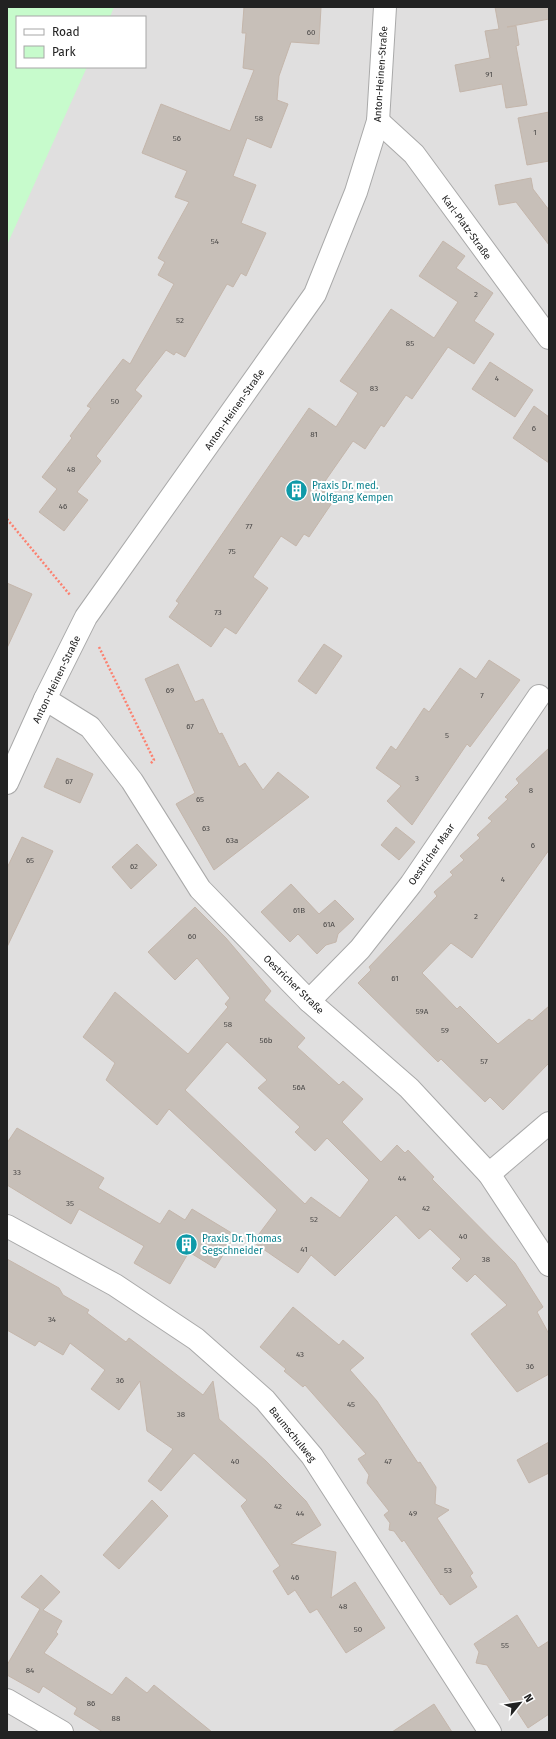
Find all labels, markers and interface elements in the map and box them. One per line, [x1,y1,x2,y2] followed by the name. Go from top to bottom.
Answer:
[16,16,146,68] legend
[52,25,80,39] text: Road
[372,26,390,122] street label: Anton-Heinen-Straße
[307,28,316,37] house number: 60
[52,45,76,59] text: Park
[485,70,493,79] house number: 91
[255,114,264,123] house number: 58
[533,128,537,137] house number: 1
[173,134,181,143] house number: 56
[439,193,494,262] street label: Karl-Platz-Straße
[211,237,220,246] house number: 54
[474,290,478,299] house number: 2
[176,316,184,325] house number: 52
[406,339,414,348] house number: 85
[202,367,267,452] street label: Anton-Heinen-Straße
[495,374,500,383] house number: 4
[370,384,378,393] house number: 83
[111,397,120,406] house number: 50
[532,424,536,433] house number: 6
[310,430,318,439] house number: 81
[67,465,76,474] house number: 48
[283,478,309,504] building icon: Praxis Dr. med. Wolfgang Kempen
[312,480,393,504] place label: Praxis Dr. med. Wolfgang Kempen
[59,502,67,511] house number: 46
[245,522,253,531] house number: 77
[228,547,236,556] house number: 75
[214,608,222,617] house number: 73
[30,634,83,725] street label: Anton-Heinen-Straße
[166,686,174,695] house number: 69
[480,691,484,700] house number: 7
[186,722,194,731] house number: 67
[445,731,449,740] house number: 5
[415,774,419,783] house number: 3
[65,777,73,786] house number: 67
[529,786,534,795] house number: 8
[196,795,204,804] house number: 65
[406,821,458,888] street label: Oestricher Maar
[202,824,210,833] house number: 63
[226,836,238,845] house number: 63a
[531,841,535,850] house number: 6
[26,856,34,865] house number: 65
[130,862,138,871] house number: 62
[501,875,506,884] house number: 4
[293,906,305,915] house number: 61B
[474,912,478,921] house number: 2
[323,920,335,929] house number: 61A
[188,932,197,941] house number: 60
[261,953,326,1017] street label: Oestricher Straße
[391,974,399,983] house number: 61
[416,1007,429,1016] house number: 59A
[224,1020,233,1029] house number: 58
[441,1026,449,1035] house number: 59
[259,1036,273,1045] house number: 56b
[480,1057,488,1066] house number: 57
[293,1083,306,1092] house number: 56A
[13,1168,21,1177] house number: 33
[398,1174,407,1183] house number: 44
[66,1199,74,1208] house number: 35
[422,1204,430,1213] house number: 42
[310,1215,318,1224] house number: 52
[174,1231,200,1257] building icon: Praxis Dr. Thomas Segschneider
[459,1232,468,1241] house number: 40
[202,1233,282,1257] place label: Praxis Dr. Thomas Segschneider
[300,1245,308,1254] house number: 41
[482,1255,491,1264] house number: 38
[48,1315,57,1324] house number: 34
[296,1350,304,1359] house number: 43
[526,1362,534,1371] house number: 36
[116,1376,124,1385] house number: 36
[347,1400,355,1409] house number: 45
[266,1405,319,1465] street label: Baumschulweg
[177,1410,186,1419] house number: 38
[231,1457,240,1466] house number: 40
[384,1457,392,1466] house number: 47
[274,1502,282,1511] house number: 42
[296,1509,305,1518] house number: 44
[409,1509,417,1518] house number: 49
[444,1566,452,1575] house number: 53
[291,1573,299,1582] house number: 46
[339,1602,348,1611] house number: 48
[354,1625,363,1634] house number: 50
[501,1641,509,1650] house number: 55
[26,1666,35,1675] house number: 84
[500,1683,540,1723] north arrow
[521,1692,536,1705] text: N
[87,1699,95,1708] house number: 86
[112,1714,121,1723] house number: 88

